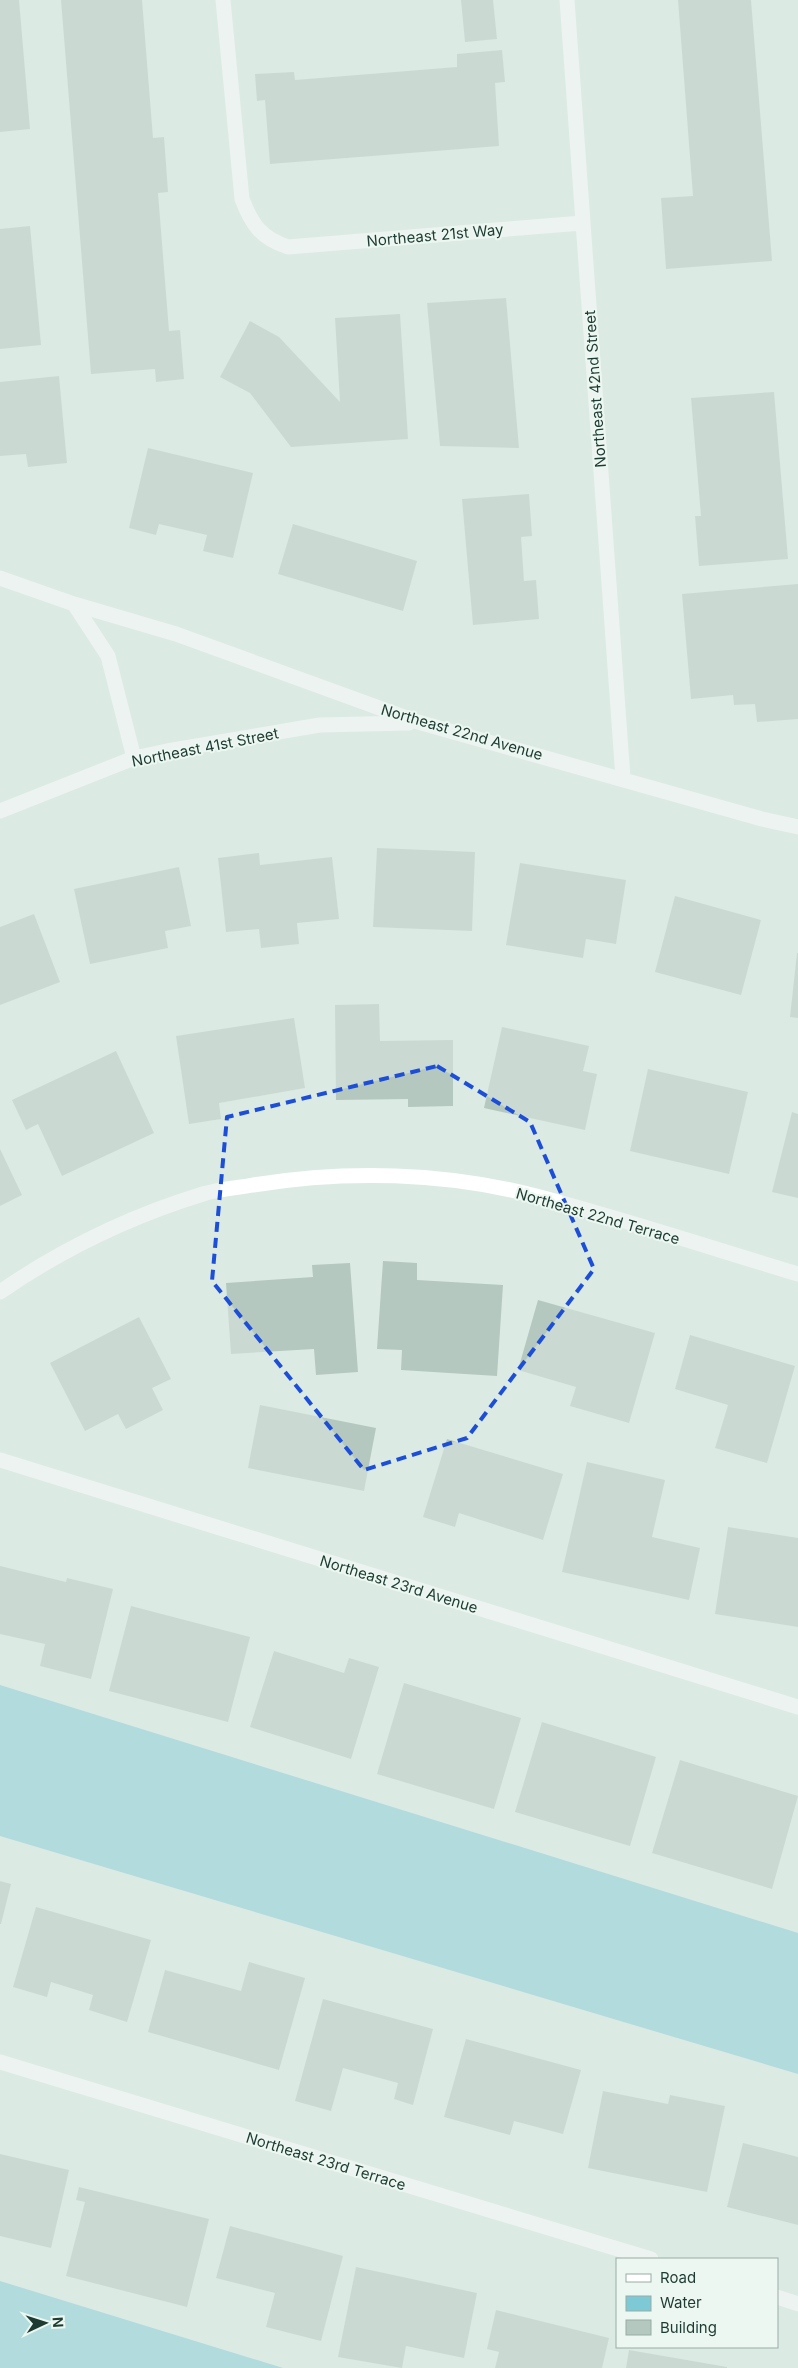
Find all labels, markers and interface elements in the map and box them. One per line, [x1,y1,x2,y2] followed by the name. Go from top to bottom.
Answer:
[366,220,505,250] street label: Northeast 21st Way
[580,310,610,468] street label: Northeast 42nd Street
[379,700,545,764] street label: Northeast 22nd Avenue
[130,723,280,771] street label: Northeast 41st Street
[514,1184,682,1248] street label: Northeast 22nd Terrace
[318,1551,480,1617] street label: Northeast 23rd Avenue
[244,2128,408,2194] street label: Northeast 23rd Terrace
[616,2258,778,2348] legend
[660,2268,696,2287] text: Road
[660,2293,702,2312] text: Water
[20,2298,70,2348] north arrow
[50,2316,67,2328] text: N
[660,2318,717,2337] text: Building

